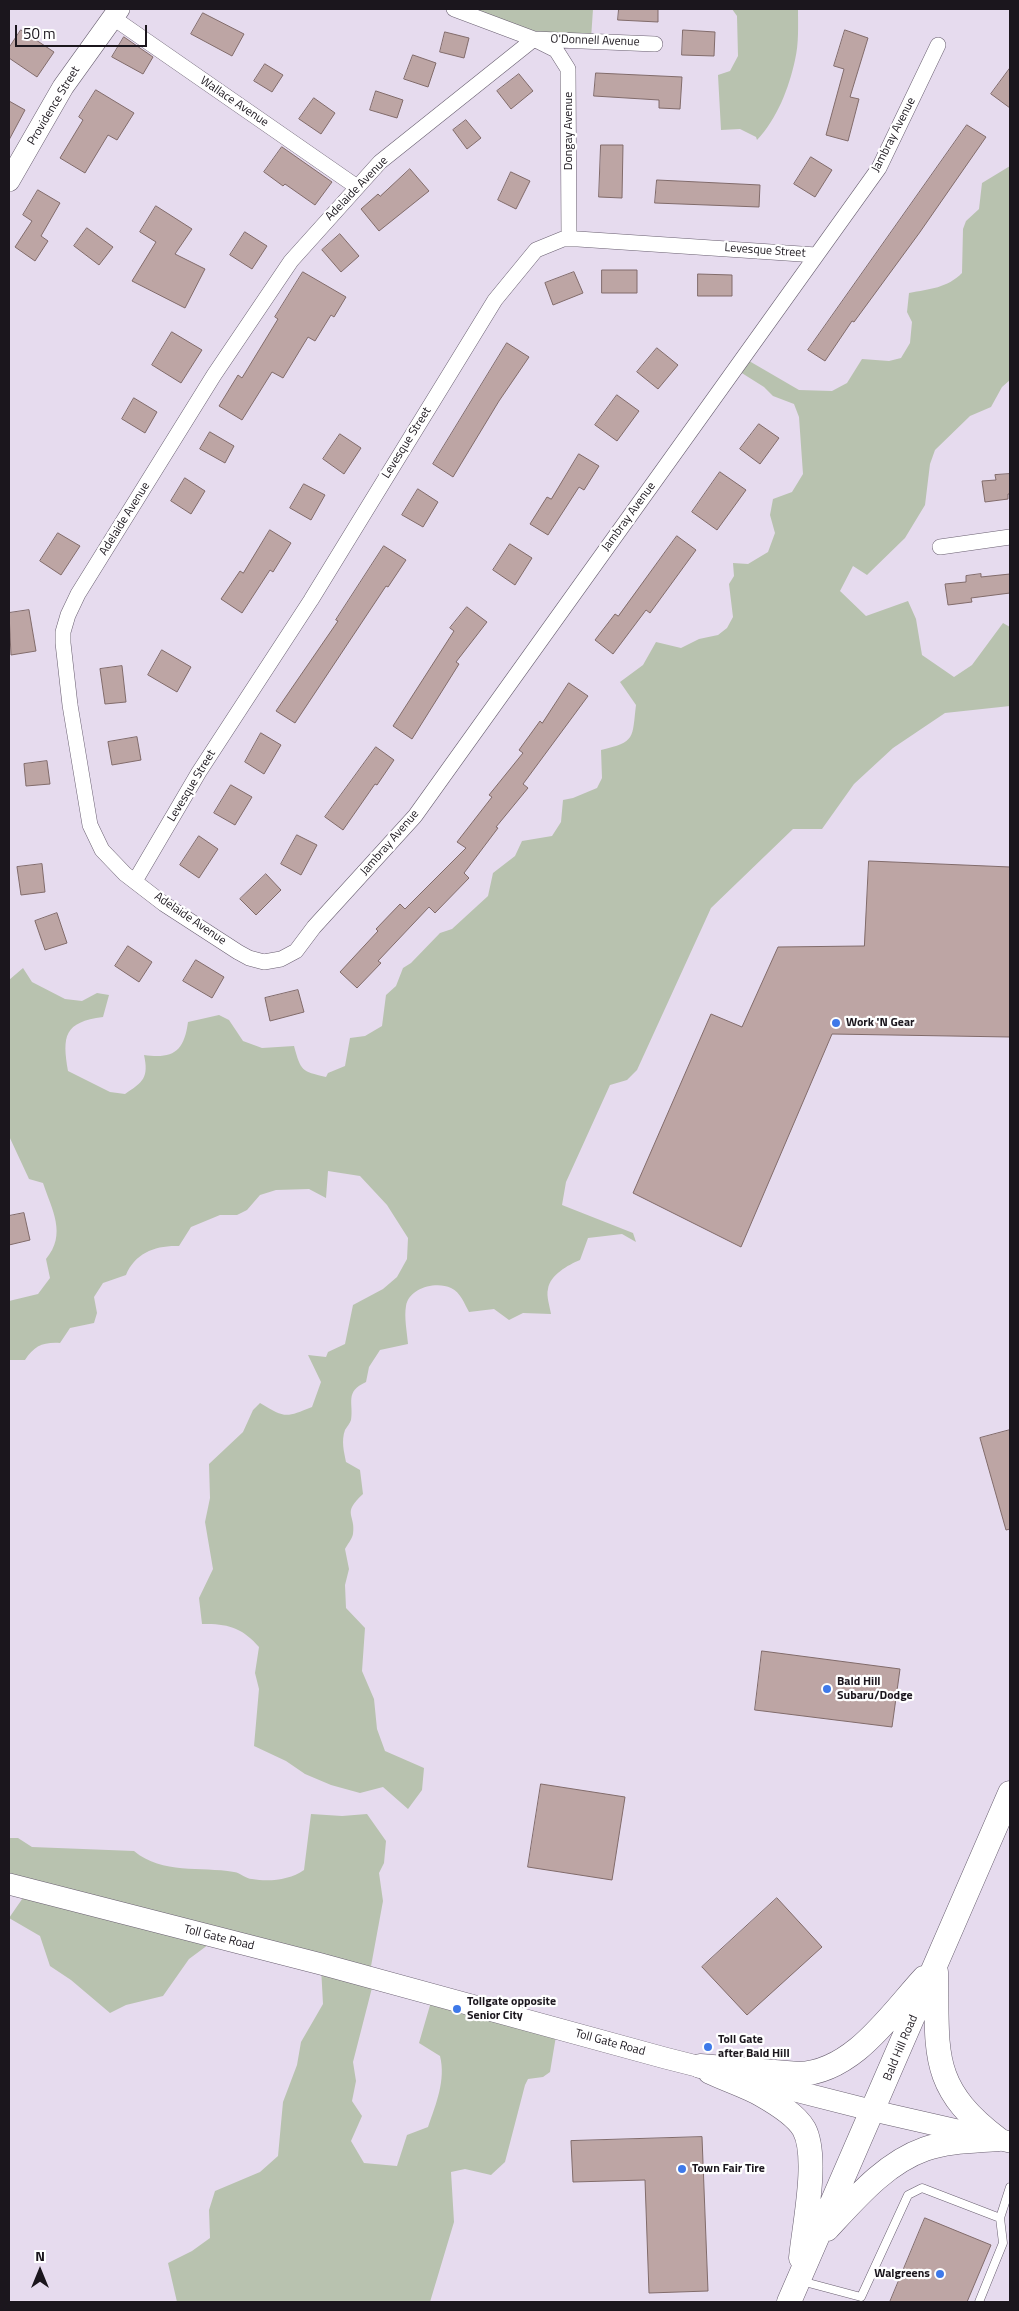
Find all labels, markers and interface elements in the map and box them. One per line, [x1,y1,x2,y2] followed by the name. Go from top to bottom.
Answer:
[18,15,150,47] scale bar
[23,22,56,45] text: 50 m
[550,32,640,50] street label: O'Donnell Avenue
[25,64,83,148] street label: Providence Street
[197,74,271,130] street label: Wallace Avenue
[562,92,576,170] street label: Dongay Avenue
[869,95,919,175] street label: Jambray Avenue
[323,154,391,224] street label: Adelaide Avenue
[724,241,806,261] street label: Levesque Street
[379,405,435,481] street label: Levesque Street
[97,480,153,558] street label: Adelaide Avenue
[599,480,659,554] street label: Jambray Avenue
[165,747,219,825] street label: Levesque Street
[358,807,422,879] street label: Jambray Avenue
[151,890,229,948] street label: Adelaide Avenue
[846,1016,914,1030] place label: Work 'N Gear
[830,1017,842,1029] marker: Work 'N Gear
[837,1675,913,1703] place label: Bald Hill Subaru/Dodge
[821,1683,833,1695] marker: Bald Hill Subaru/Dodge
[182,1922,256,1954] street label: Toll Gate Road
[467,1995,556,2023] place label: Tollgate opposite Senior City
[451,2003,463,2015] marker: Tollgate opposite Senior City
[881,2013,921,2083] street label: Bald Hill Road
[573,2027,647,2059] street label: Toll Gate Road
[718,2033,790,2061] place label: Toll Gate after Bald Hill
[702,2041,714,2053] marker: Toll Gate after Bald Hill
[692,2162,765,2176] place label: Town Fair Tire
[676,2163,688,2175] marker: Town Fair Tire
[35,2245,45,2266] text: N
[15,2246,65,2296] north arrow
[874,2267,930,2281] place label: Walgreens
[934,2268,946,2280] marker: Walgreens

